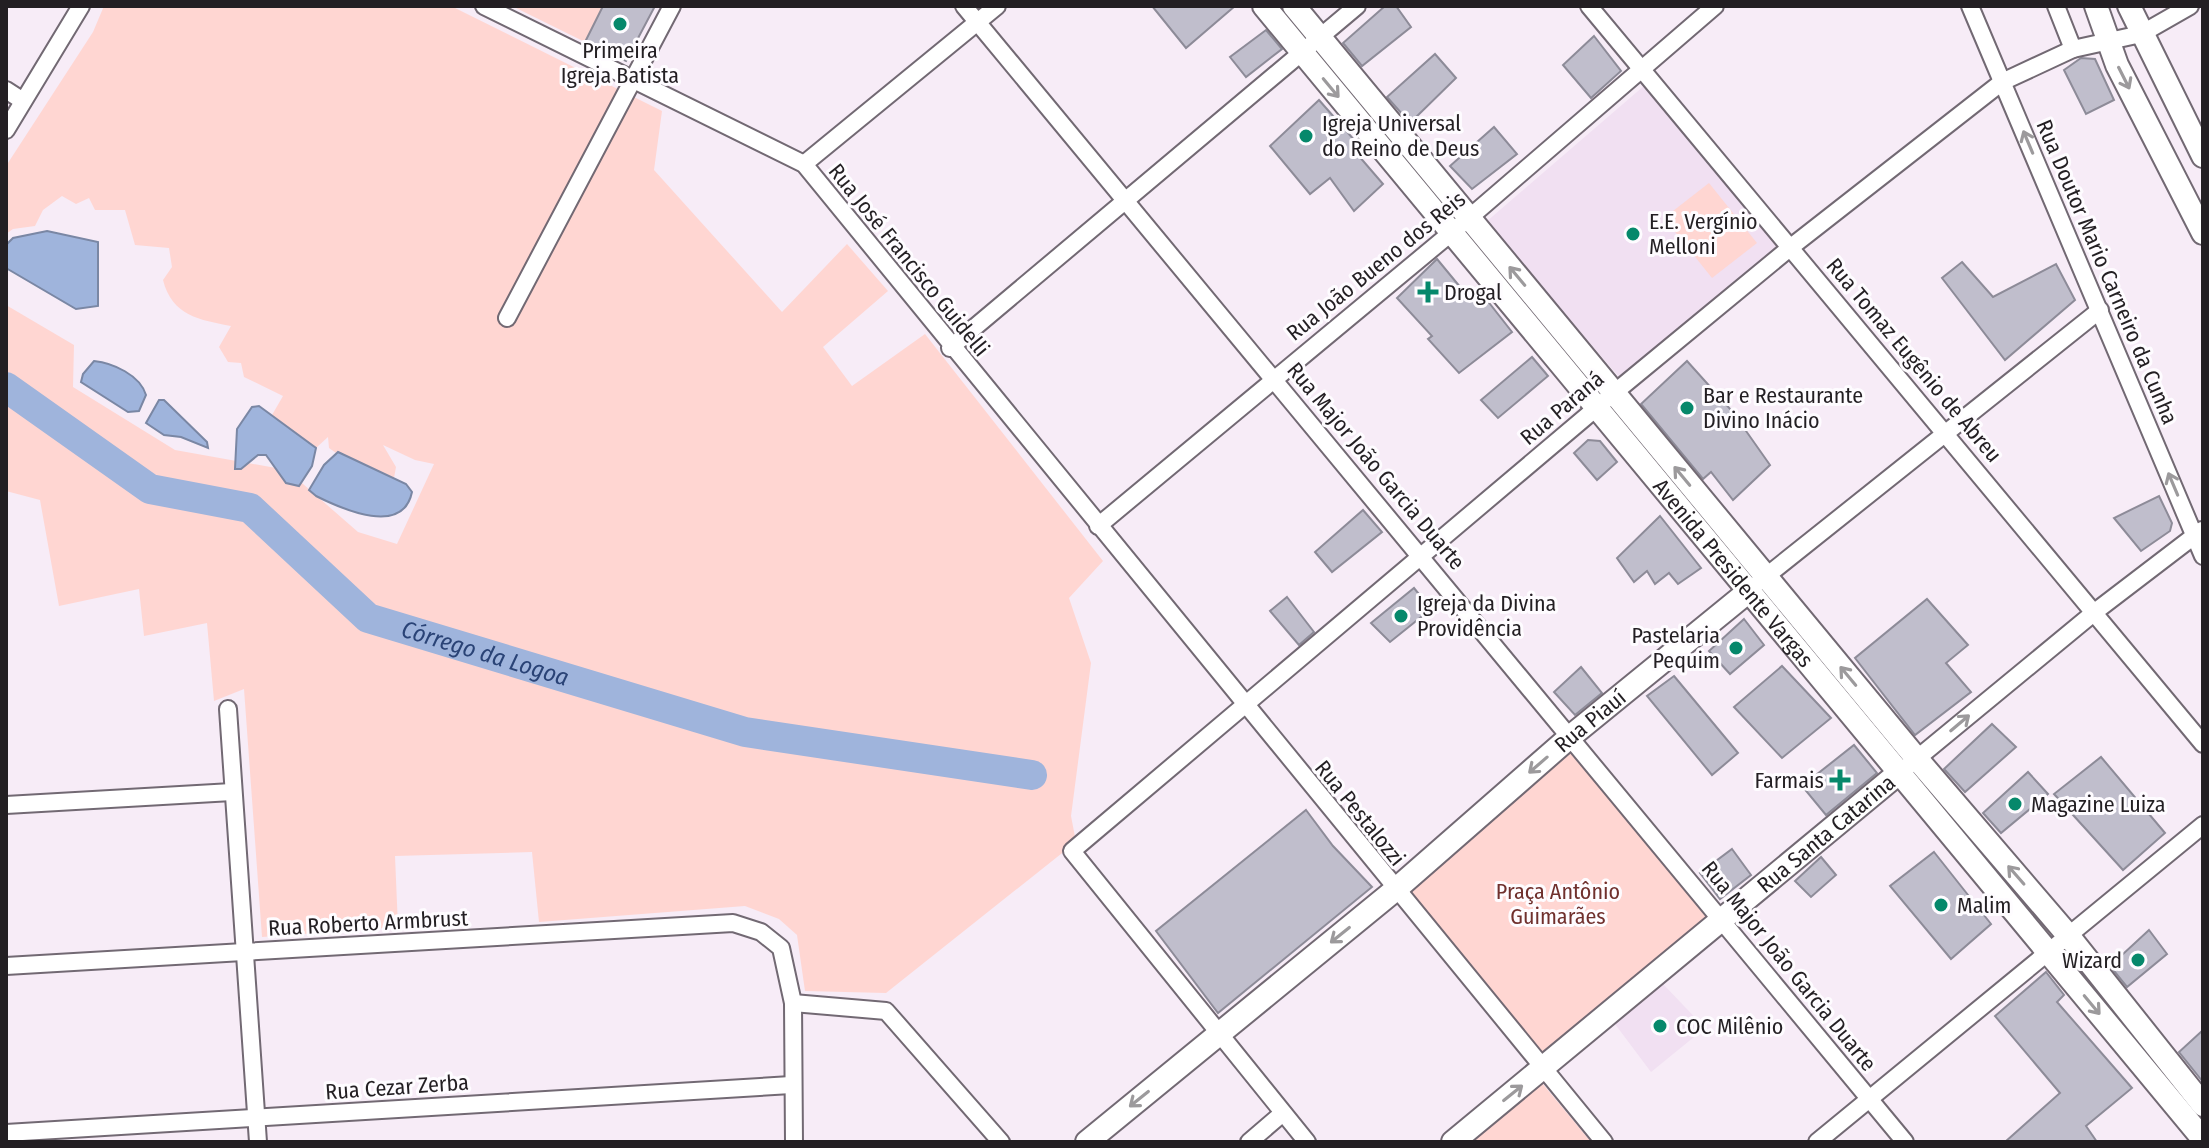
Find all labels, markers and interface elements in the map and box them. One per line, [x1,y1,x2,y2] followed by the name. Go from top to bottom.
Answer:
[611,15,629,33] marker: Primeira Igreja Batista
[561,37,679,89] place label: Primeira Igreja Batista
[2117,66,2133,90] one-way arrow
[1322,77,1340,98] one-way arrow
[1322,110,1479,162] place label: Igreja Universal do Reino de Deus
[2030,116,2184,428] street label: Rua Doutor Mario Carneiro da Cunha
[1297,127,1315,145] marker: Igreja Universal do Reino de Deus
[2019,130,2034,155] one-way arrow
[823,158,995,362] street label: Rua José Francisco Guidelli
[1281,185,1471,347] street label: Rua João Bueno dos Reis
[1649,208,1758,260] place label: E.E. Vergínio Melloni
[1624,225,1642,243] marker: E.E. Vergínio Melloni
[1821,252,2007,468] street label: Rua Tomaz Eugênio de Abreu
[1508,266,1526,286] one-way arrow
[1444,279,1502,306] place label: Drogal
[1419,283,1437,301] marker: Drogal
[1281,357,1471,575] street label: Rua Major João Garcia Duarte
[1515,365,1609,451] street label: Rua Paraná
[1703,382,1863,434] place label: Bar e Restaurante Divino Inácio
[1678,399,1696,417] marker: Bar e Restaurante Divino Inácio
[1674,466,1691,487] one-way arrow
[2164,472,2179,497] one-way arrow
[1648,473,1820,672] street label: Avenida Presidente Vargas
[1417,590,1556,642] place label: Igreja da Divina Providência
[1392,607,1410,625] marker: Igreja da Divina Providência
[398,615,572,692] water label: Córrego da Logoa
[1631,622,1720,674] place label: Pastelaria Pequim
[1727,639,1745,657] marker: Pastelaria Pequim
[1839,667,1857,687] one-way arrow
[1549,683,1631,758] street label: Rua Piauí
[1949,714,1970,732] one-way arrow
[1309,755,1411,871] street label: Rua Pestalozzi
[1528,756,1548,774] one-way arrow
[1755,767,1824,794] place label: Farmais
[1751,768,1900,898] street label: Rua Santa Catarina
[1831,771,1849,789] marker: Farmais
[2031,791,2165,818] place label: Magazine Luiza
[2006,795,2024,813] marker: Magazine Luiza
[1696,856,1882,1076] street label: Rua Major João Garcia Duarte
[2007,865,2025,885] one-way arrow
[1496,878,1620,930] park label: Praça Antônio Guimarães
[1957,892,2011,919] place label: Malim
[1932,896,1950,914] marker: Malim
[267,904,469,942] street label: Rua Roberto Armbrust
[1330,926,1351,943] one-way arrow
[2062,947,2122,974] place label: Wizard
[2129,951,2147,969] marker: Wizard
[2083,994,2101,1015] one-way arrow
[1676,1013,1783,1040] place label: COC Milênio
[1651,1017,1669,1035] marker: COC Milênio
[324,1069,470,1105] street label: Rua Cezar Zerba
[1502,1084,1523,1102] one-way arrow
[1129,1090,1150,1108] one-way arrow

